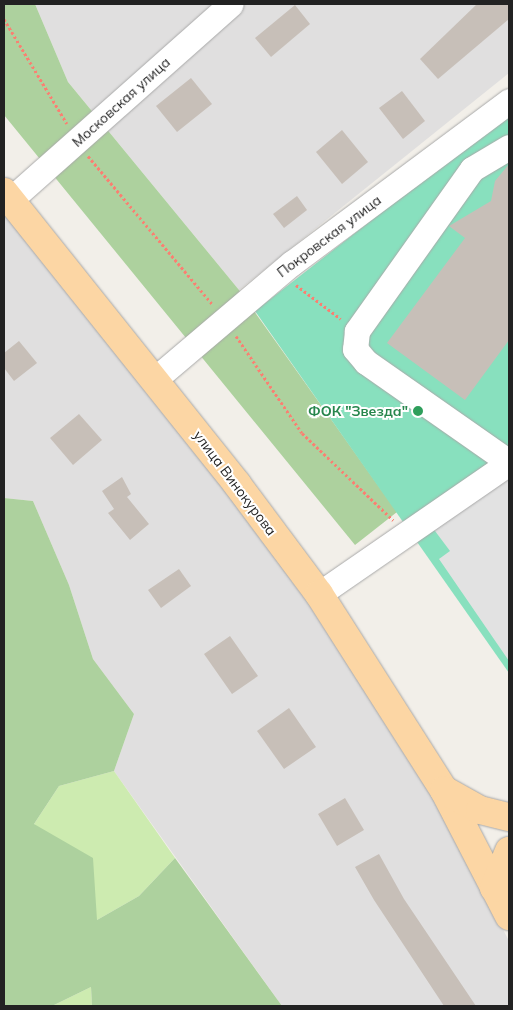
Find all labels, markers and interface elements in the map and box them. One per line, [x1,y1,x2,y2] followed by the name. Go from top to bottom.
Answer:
[69,54,173,150] street label: Московская улица
[274,191,384,281] street label: Покровская улица
[308,403,408,419] place label: ФОК "Звезда"
[412,405,424,417] marker: ФОК "Звезда"
[190,427,280,539] street label: улица Винокурова

